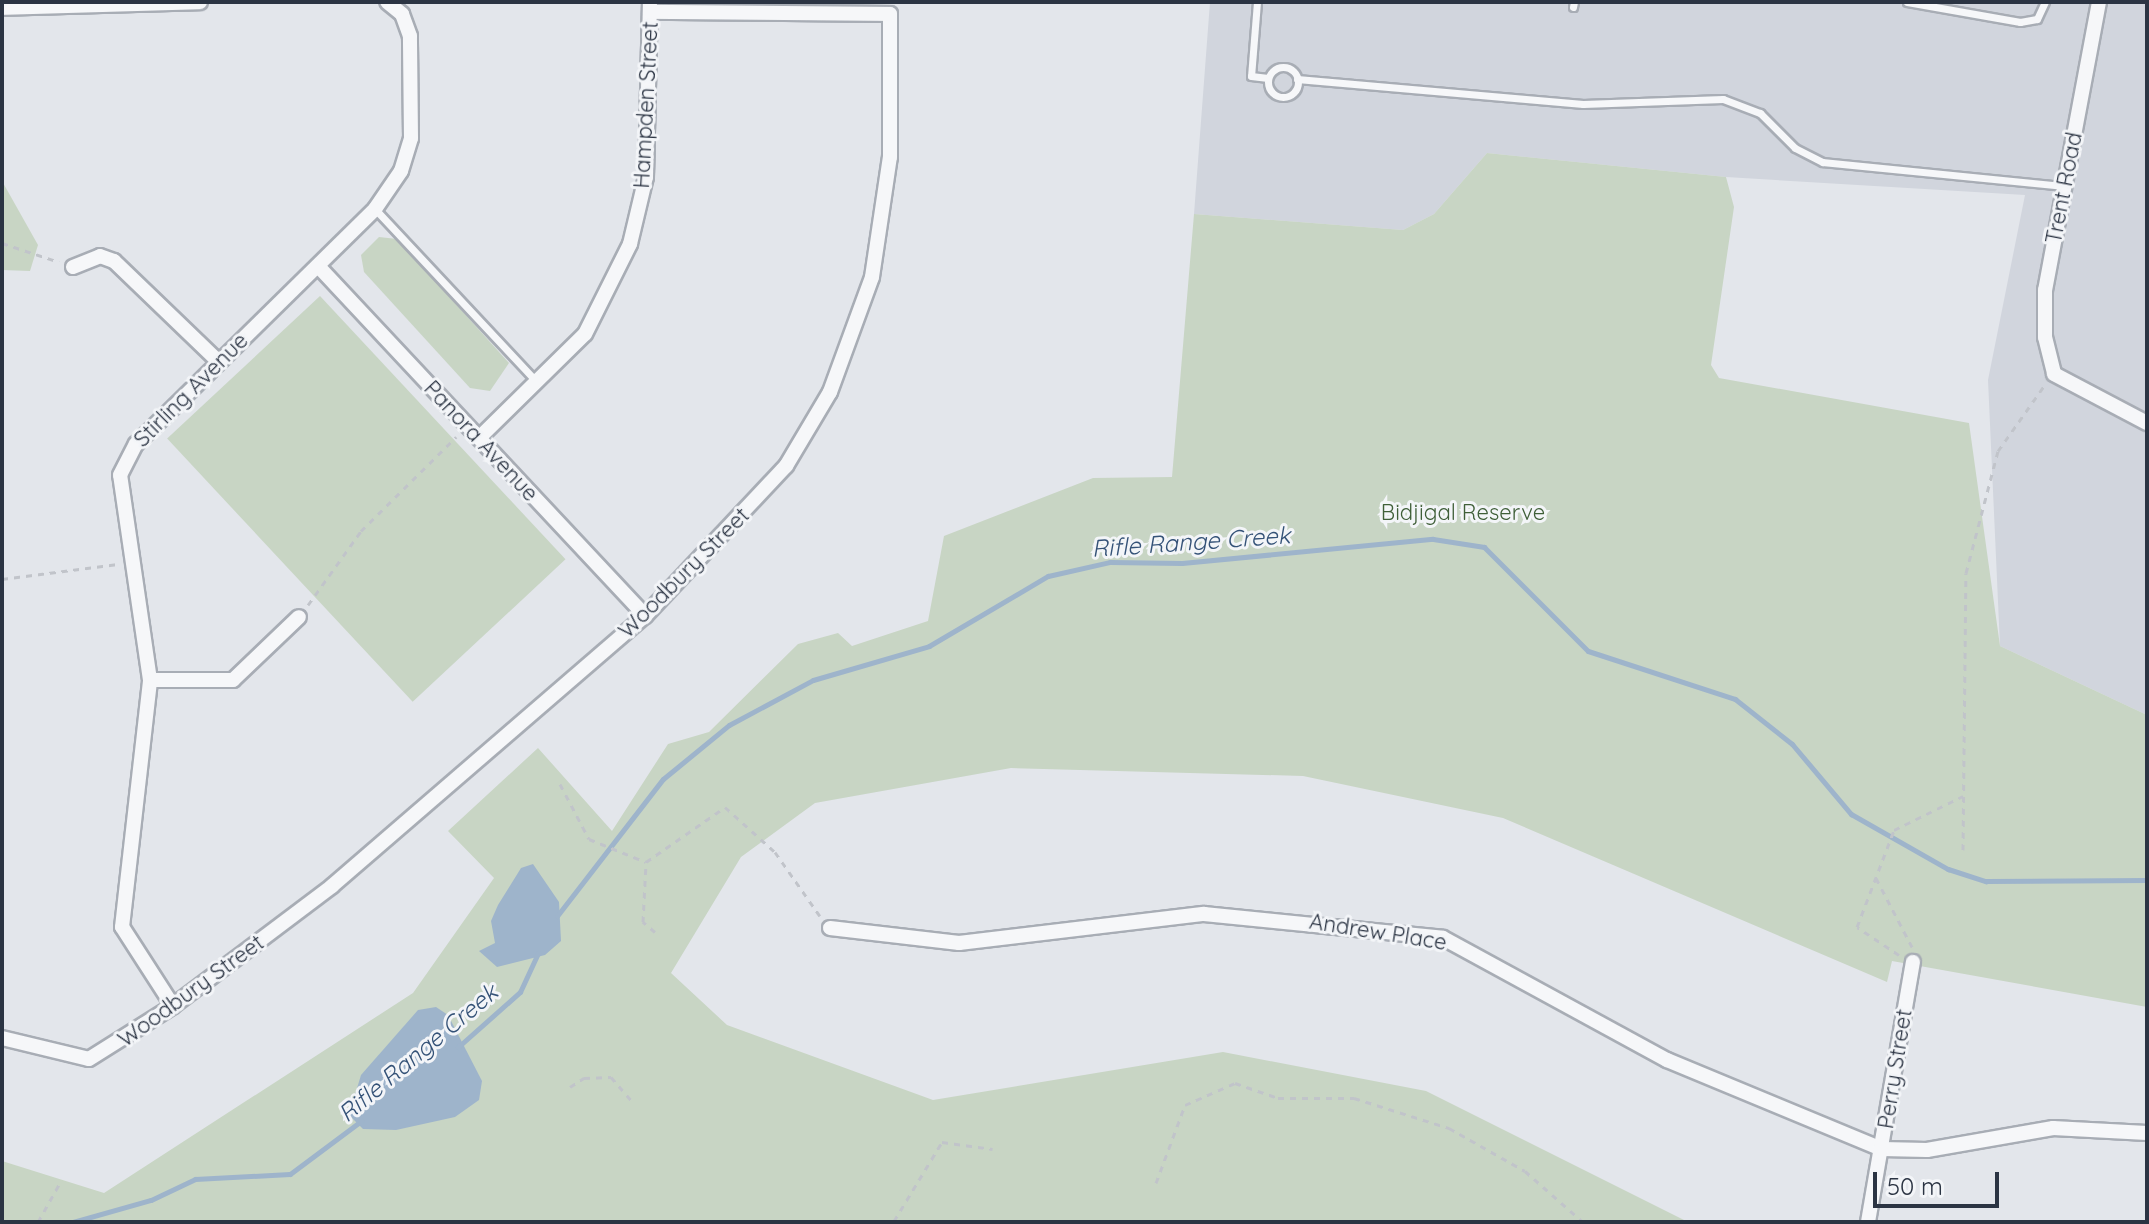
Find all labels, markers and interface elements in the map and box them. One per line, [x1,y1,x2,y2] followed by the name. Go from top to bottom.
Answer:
[628,21,664,189] street label: Hampden Street
[2040,130,2088,246] street label: Trent Road
[128,327,254,453] street label: Stirling Avenue
[418,375,544,507] street label: Panora Avenue
[1381,500,1545,526] park label: Bidjigal Reserve
[613,502,755,644] street label: Woodbury Street
[1091,521,1291,563] water label: Rifle Range Creek
[1307,908,1449,956] street label: Andrew Place
[113,929,269,1053] street label: Woodbury Street
[333,978,503,1128] water label: Rifle Range Creek
[1873,1007,1917,1131] street label: Perry Street
[1877,1156,2003,1206] scale bar
[1887,1171,1943,1201] text: 50 m

